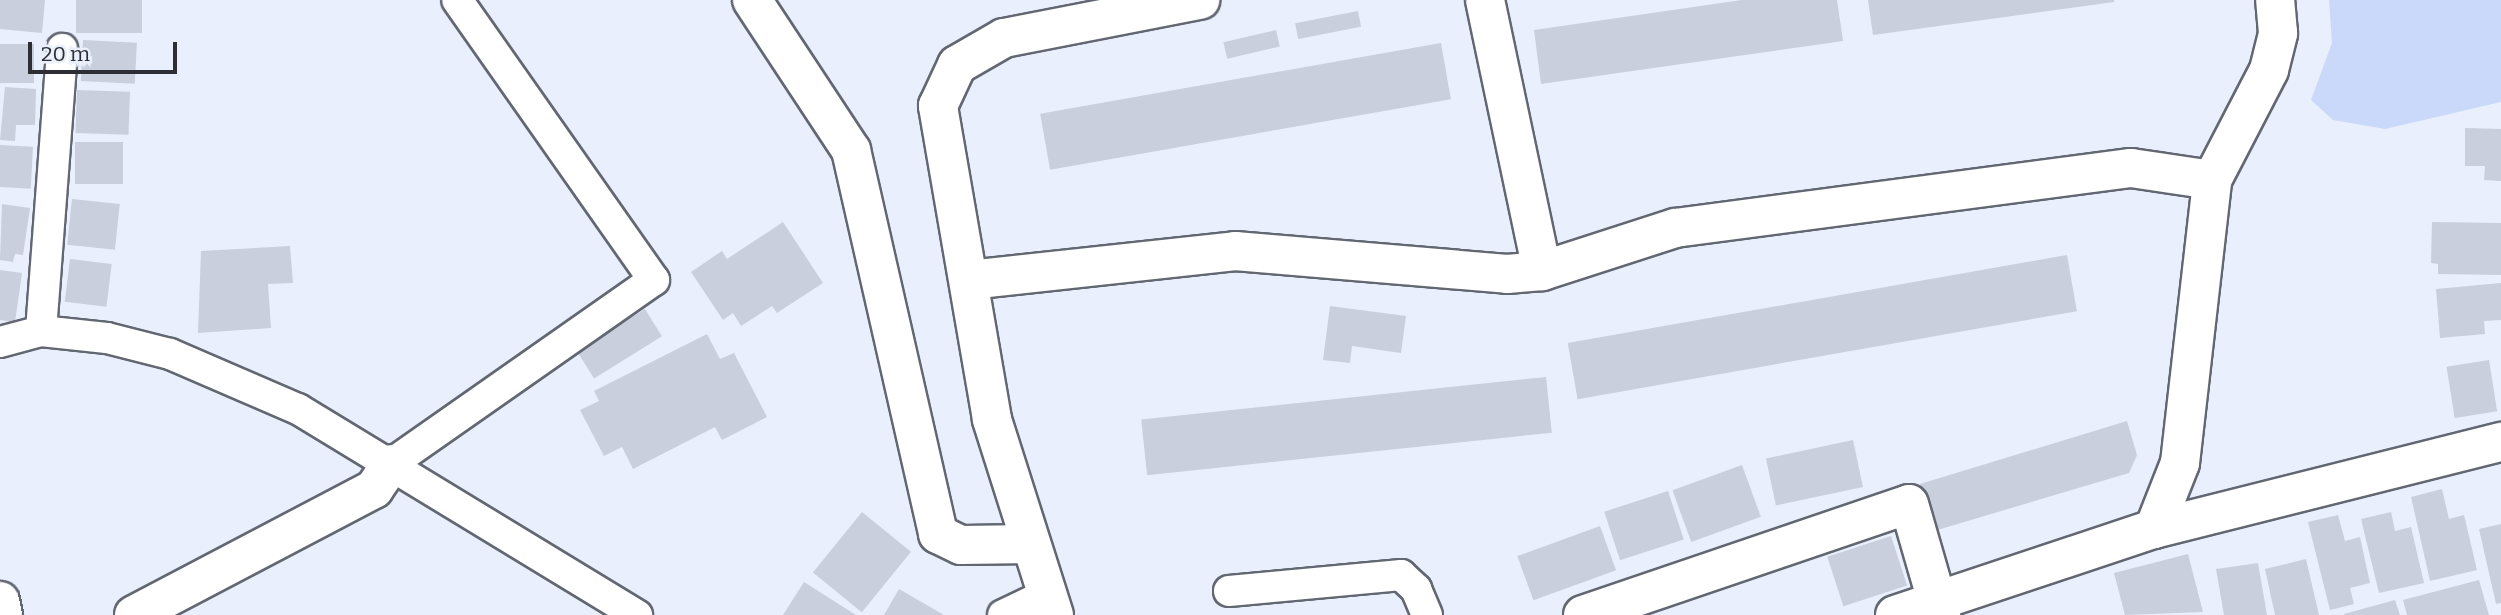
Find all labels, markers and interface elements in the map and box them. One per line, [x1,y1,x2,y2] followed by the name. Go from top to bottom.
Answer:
[32,28,180,72] scale bar
[41,41,90,67] text: 20 m

